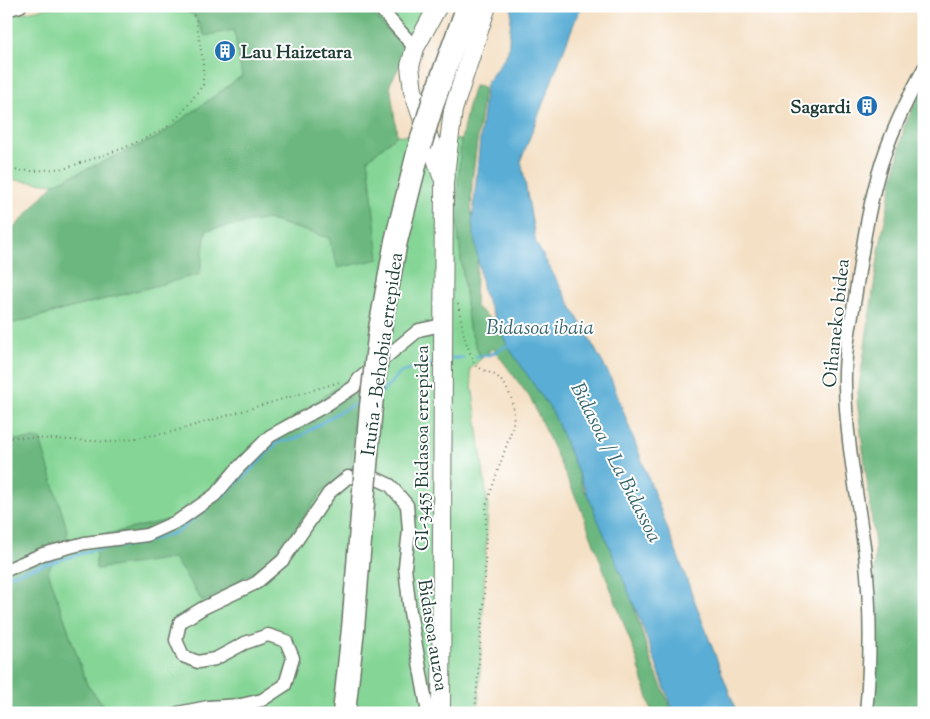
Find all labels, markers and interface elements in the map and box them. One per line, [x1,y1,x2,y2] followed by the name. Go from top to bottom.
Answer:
[213,39,237,63] building icon: Lau Haizetara
[241,40,352,67] place label: Lau Haizetara
[855,94,879,118] building icon: Sagardi
[790,95,852,122] place label: Sagardi
[356,251,411,458] street label: Iruña - Behobia errepidea
[817,257,858,389] street label: Oihaneko bidea
[486,315,594,344] water label: Bidasoa ibaia
[410,345,437,551] street label: GI-3455 Bidasoa errepidea
[562,378,668,548] water label: Bidasoa / La Bidassoa
[409,577,454,694] street label: Bidasoa auzoa

